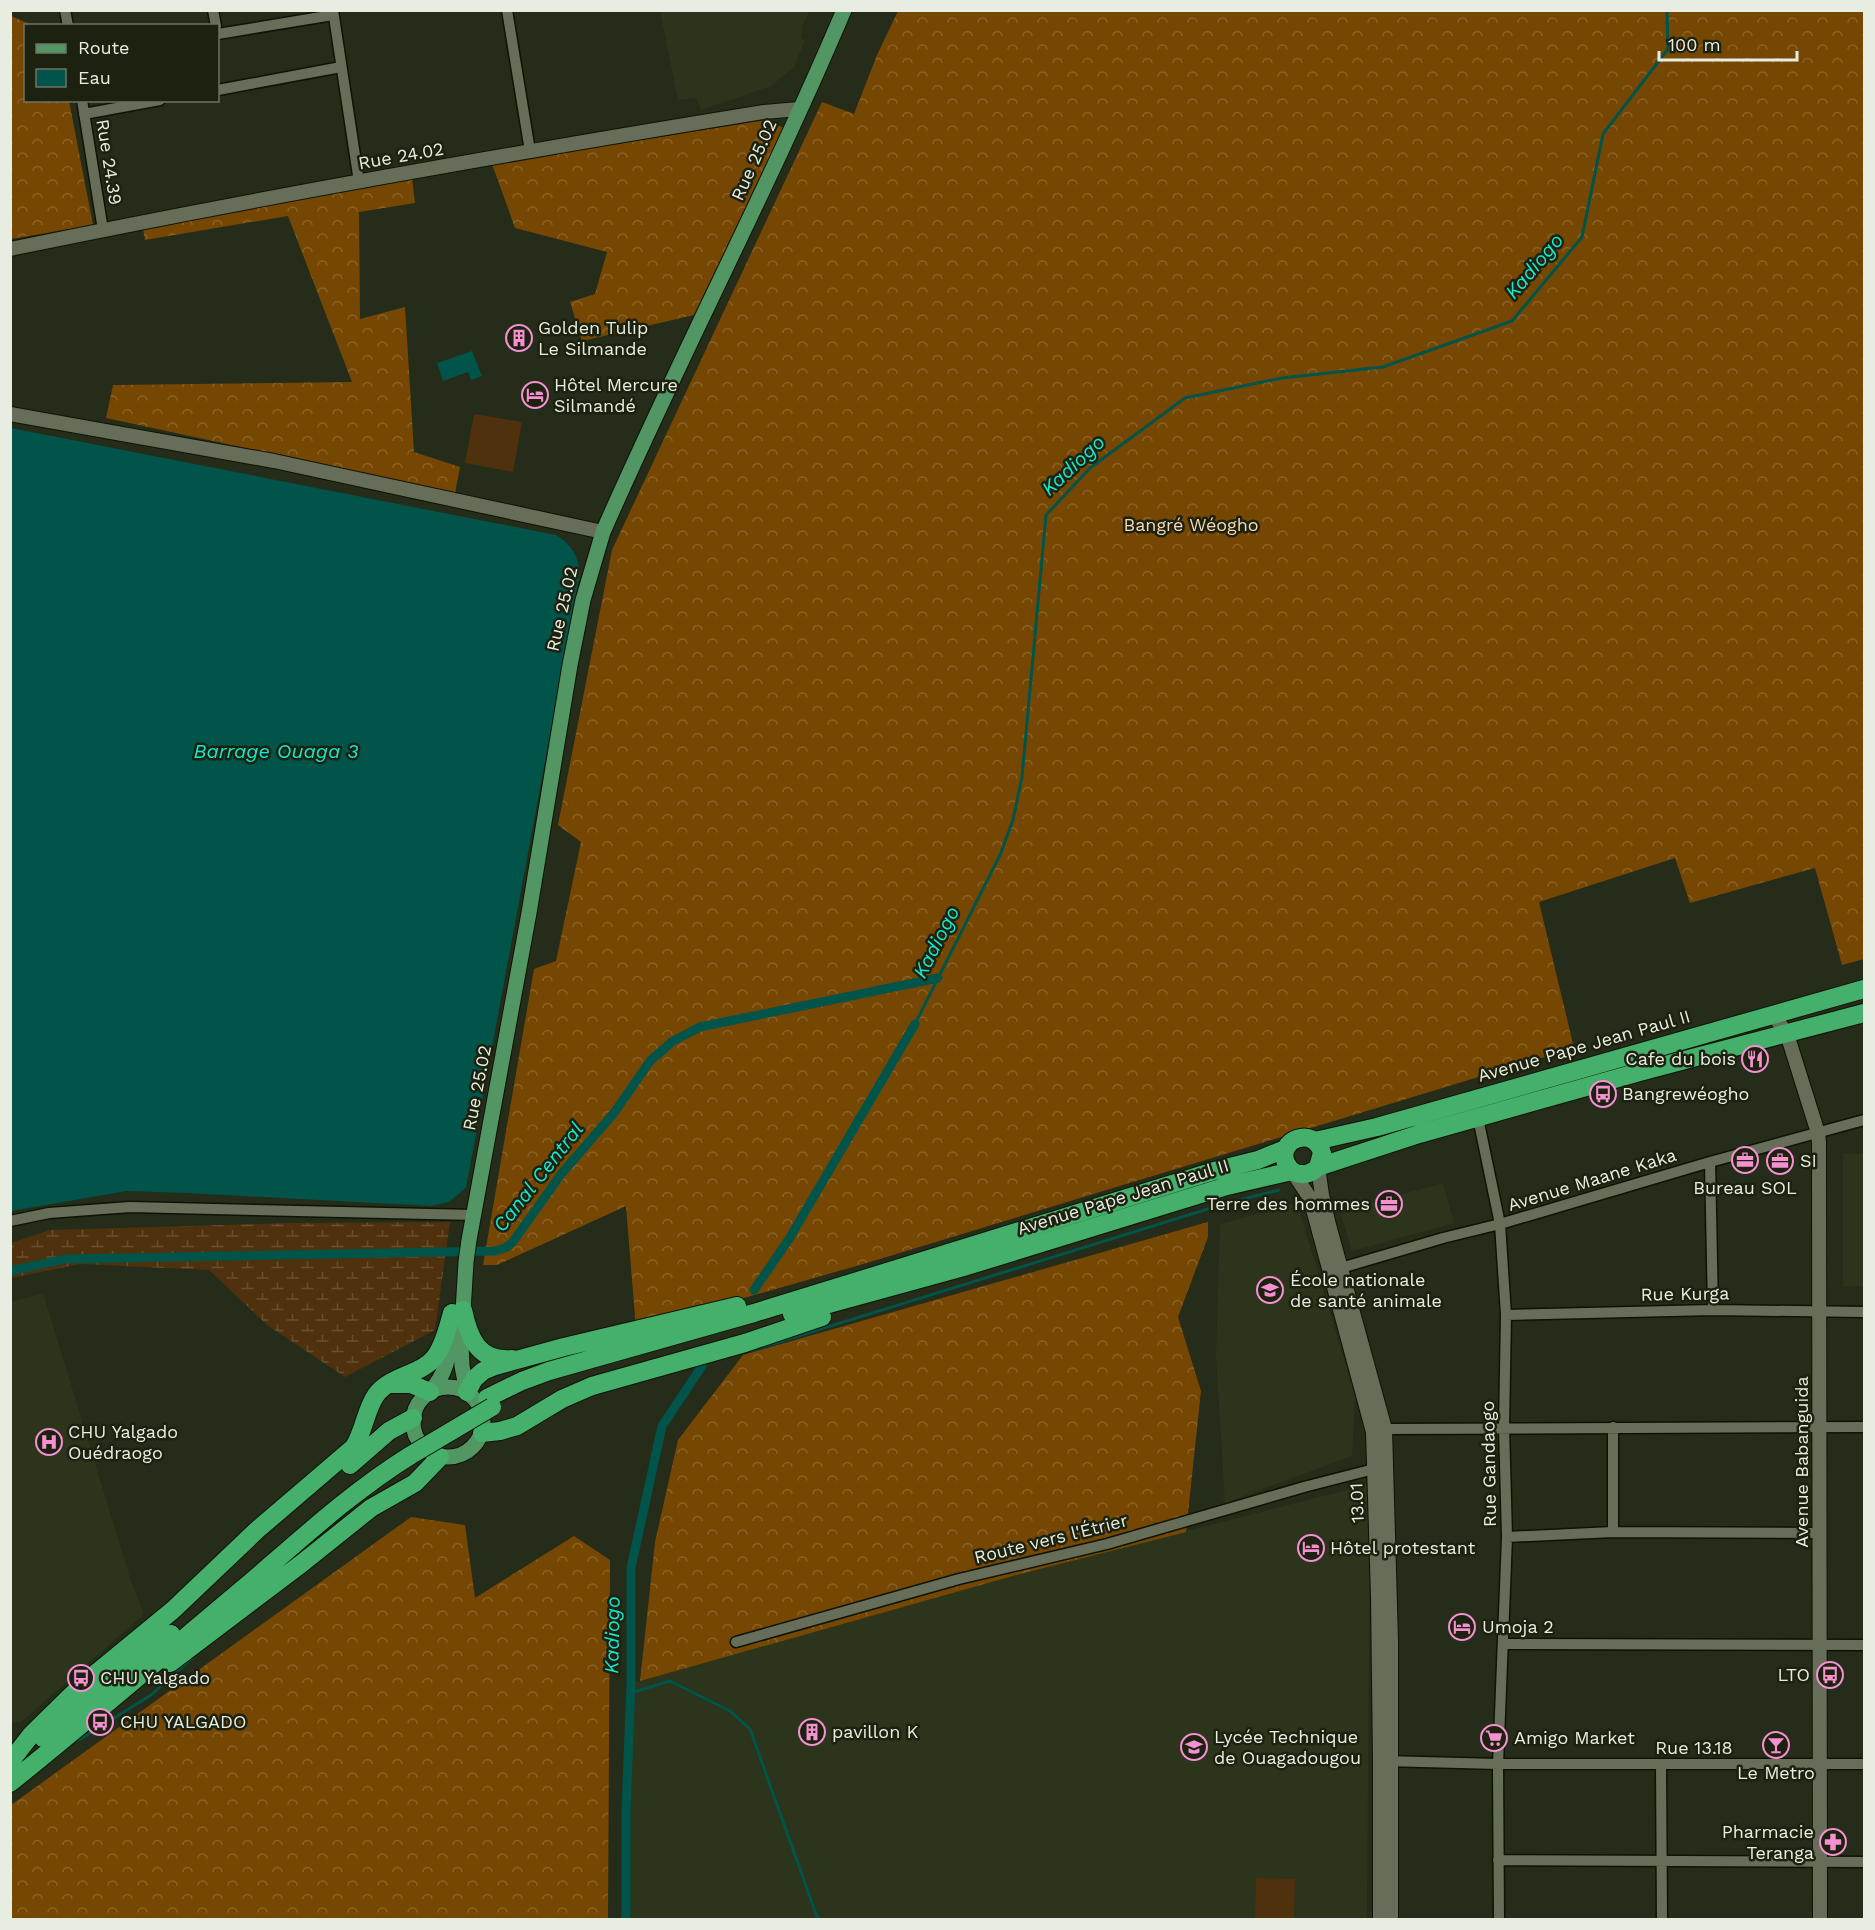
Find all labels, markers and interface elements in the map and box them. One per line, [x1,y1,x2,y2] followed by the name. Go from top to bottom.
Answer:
[24,24,219,102] legend
[1659,24,1797,62] scale bar
[1668,34,1721,55] text: 100 m
[78,37,130,58] text: Route
[78,67,111,88] text: Eau
[726,116,781,204] street label: Rue 25.02
[92,118,127,206] street label: Rue 24.39
[357,138,445,173] street label: Rue 24.02
[1500,229,1568,303] water label: Kadiogo
[538,317,648,359] place label: Golden Tulip Le Silmande
[504,323,534,353] building icon: Golden Tulip Le Silmande
[554,374,678,416] place label: Hôtel Mercure Silmandé
[520,380,550,410] hotel icon: Hôtel Mercure Silmandé
[1036,430,1110,500] water label: Kadiogo
[1123,514,1259,535] park label: Bangré Wéogho
[542,564,581,653] street label: Rue 25.02
[194,739,358,763] water label: Barrage Ouaga 3
[908,902,964,982] water label: Kadiogo
[1475,1005,1693,1086] street label: Avenue Pape Jean Paul II
[458,1043,495,1132] street label: Rue 25.02
[1740,1044,1770,1074] restaurant icon: Cafe du bois
[1625,1048,1736,1069] place label: Cafe du bois
[1588,1079,1618,1109] bus stop icon: Bangrewéogho
[1622,1083,1749,1104] place label: Bangrewéogho
[488,1117,588,1237] water label: Canal Central
[1505,1144,1679,1215] street label: Avenue Maane Kaka
[1730,1145,1760,1175] office icon: Bureau SOL
[1765,1146,1795,1176] office icon: SI
[1800,1150,1817,1171] place label: SI
[1014,1154,1231,1239] street label: Avenue Pape Jean Paul II
[1693,1177,1797,1198] place label: Bureau SOL
[1374,1189,1404,1219] office icon: Terre des hommes
[1206,1193,1370,1214] place label: Terre des hommes
[1290,1269,1442,1311] place label: École nationale de santé animale
[1255,1275,1285,1305] school or university icon: École nationale de santé animale
[1641,1282,1729,1305] street label: Rue Kurga
[1791,1376,1812,1548] street label: Avenue Babanguida
[1477,1401,1500,1527] street label: Rue Gandaogo
[68,1421,178,1463] place label: CHU Yalgado Ouédraogo
[34,1427,64,1457] hospital icon: CHU Yalgado Ouédraogo
[1345,1483,1368,1523] street label: 13.01
[972,1509,1130,1568] street label: Route vers l'Étrier
[1296,1533,1326,1563] hotel icon: Hôtel protestant
[1330,1537,1476,1558] place label: Hôtel protestant
[599,1596,625,1674] water label: Kadiogo
[1447,1612,1477,1642] hotel icon: Umoja 2
[1482,1616,1554,1637] place label: Umoja 2
[1815,1660,1845,1690] bus stop icon: LTO
[66,1663,96,1693] bus stop icon: CHU Yalgado
[1778,1664,1810,1685] place label: LTO
[100,1667,210,1688] place label: CHU Yalgado
[85,1707,115,1737] bus stop icon: CHU YALGADO
[120,1711,246,1732] place label: CHU YALGADO
[797,1717,827,1747] building icon: pavillon K
[832,1721,918,1742] place label: pavillon K
[1479,1723,1509,1753] supermarket icon: Amigo Market
[1214,1726,1361,1768] place label: Lycée Technique de Ouagadougou
[1514,1727,1635,1748] place label: Amigo Market
[1761,1730,1791,1760] bar icon: Le Metro
[1179,1732,1209,1762] school or university icon: Lycée Technique de Ouagadougou
[1655,1737,1733,1758] street label: Rue 13.18
[1737,1762,1815,1783] place label: Le Metro
[1722,1821,1814,1863] place label: Pharmacie Teranga
[1818,1827,1848,1857] pharmacy icon: Pharmacie Teranga

